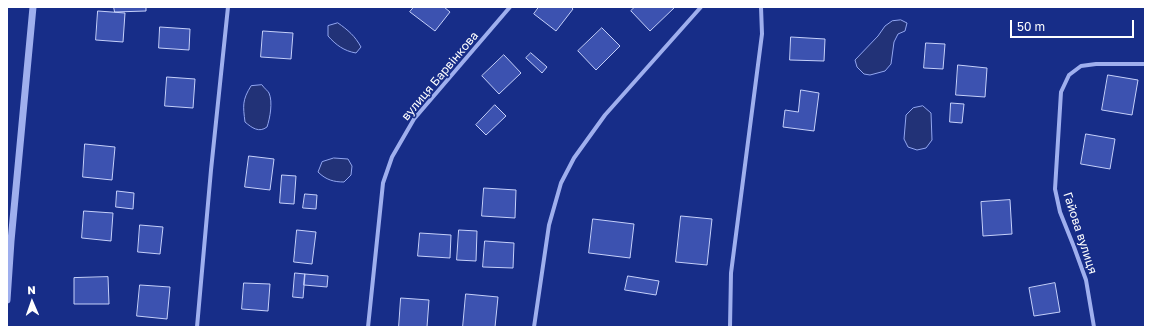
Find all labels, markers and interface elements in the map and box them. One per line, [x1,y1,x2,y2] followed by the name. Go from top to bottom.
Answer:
[1012,12,1136,38] scale bar
[1017,19,1045,34] text: 50 m
[399,29,481,123] street label: вулиця Барвінкова
[1060,190,1100,276] street label: Гайова вулиця
[12,282,52,322] north arrow
[27,283,36,296] text: N

